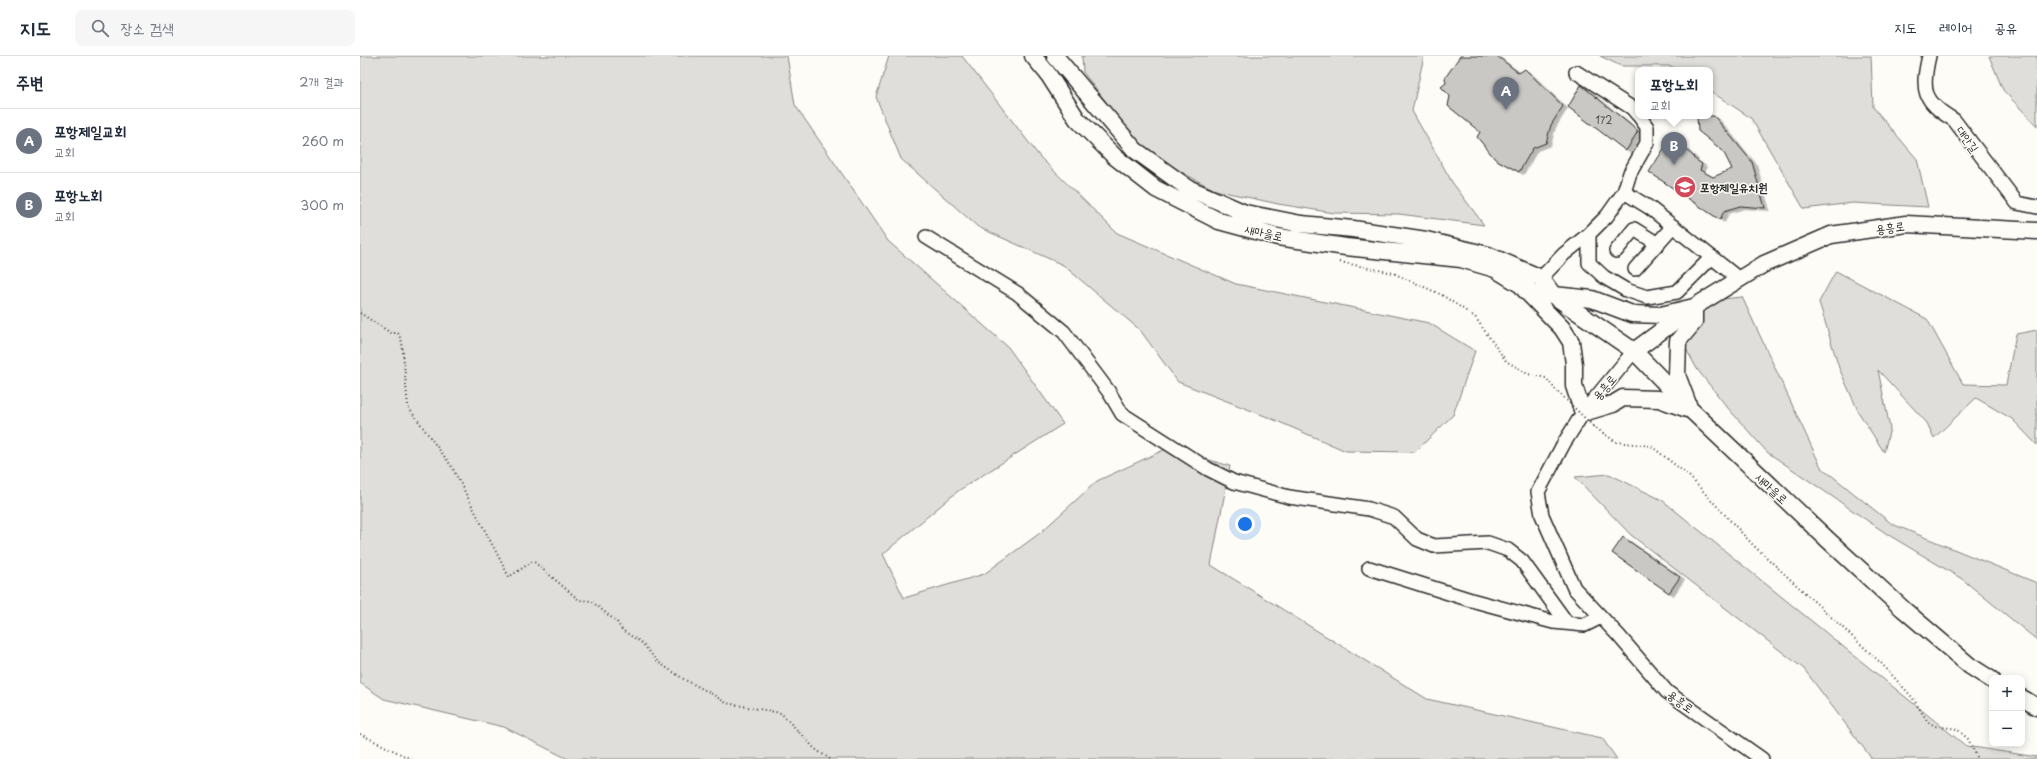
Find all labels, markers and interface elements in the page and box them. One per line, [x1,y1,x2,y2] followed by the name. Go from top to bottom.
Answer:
[75,10,355,46] search box
[20,13,51,41] text: 지도
[121,16,174,39] text: 장소 검색
[89,17,111,39] icon: search
[1894,17,1917,38] text: 지도
[1939,17,1972,38] text: 레이어
[1994,17,2017,38] text: 공유
[1635,67,1713,119] popup
[16,69,43,95] text: 주변
[299,72,344,91] text: 2개 결과
[1650,72,1698,95] text: 포항노회
[1493,77,1519,110] pin: A
[1650,95,1671,114] text: 교회
[1596,112,1612,127] house number: 172
[54,119,126,142] text: 포항제일교회
[1952,122,1984,156] street label: 대안길
[24,131,34,150] text: A
[302,131,344,150] text: 260 m
[1661,132,1687,165] pin: B
[54,142,75,161] text: 교회
[1672,174,1698,200] school or university icon: 포항제일유치원
[1700,178,1768,196] place label: 포항제일유치원
[54,183,102,206] text: 포항노회
[25,195,33,214] text: B
[300,195,344,214] text: 300 m
[54,206,75,225] text: 교회
[1875,216,1905,238] street label: 용흥로
[1243,219,1285,245] street label: 새마을로
[1588,370,1620,404] street label: 용흥로
[1752,468,1792,508] street label: 새마을로
[1235,514,1255,534] your location
[1989,675,2025,747] map controls
[1989,675,2025,711] button: +
[1664,685,1698,717] street label: 용흥로
[1989,711,2025,747] button: −

